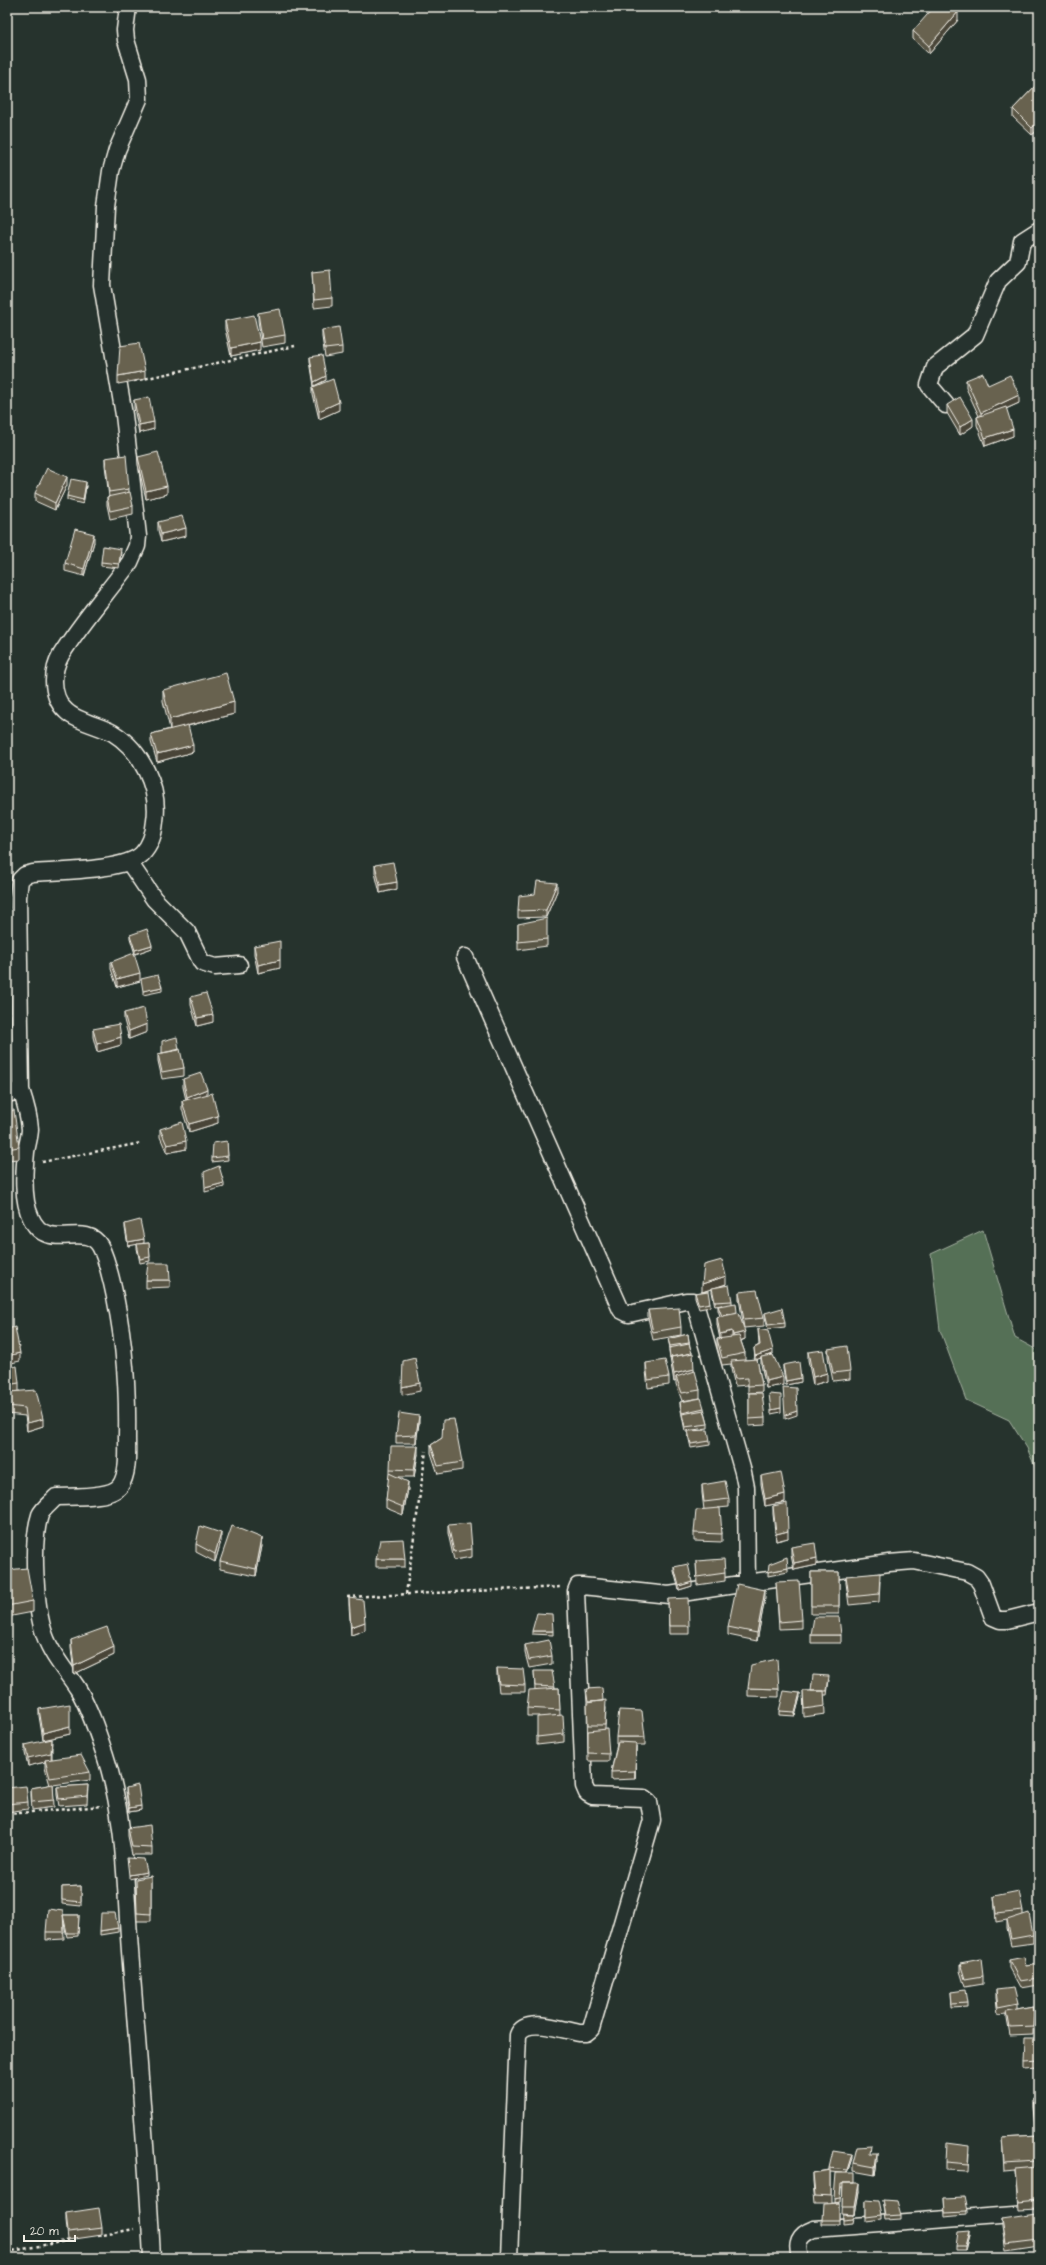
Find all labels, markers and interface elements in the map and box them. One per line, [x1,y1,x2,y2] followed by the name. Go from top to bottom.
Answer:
[24,2217,75,2243] scale bar
[30,2223,59,2240] text: 20 m

